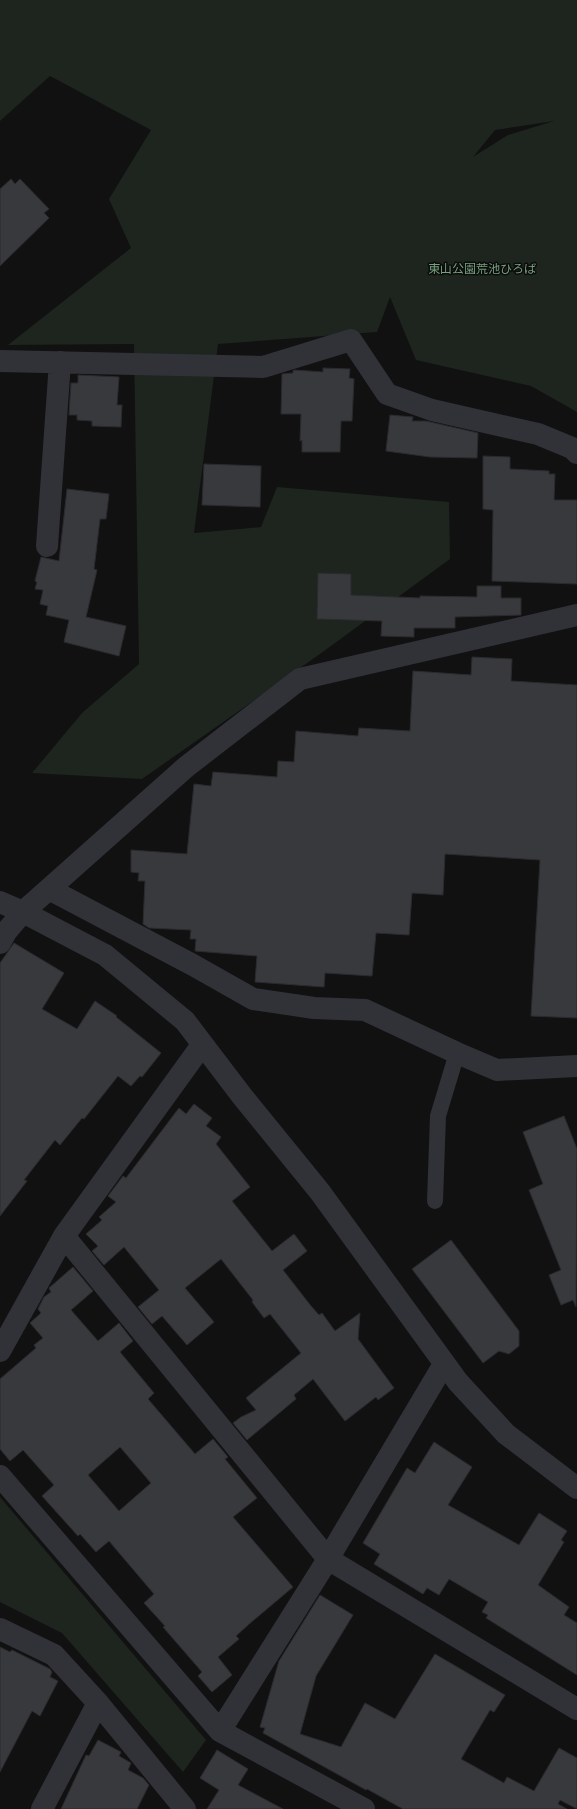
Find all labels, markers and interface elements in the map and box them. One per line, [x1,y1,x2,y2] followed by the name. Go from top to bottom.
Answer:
[428,262,536,276] park label: 東山公園荒池ひろば

